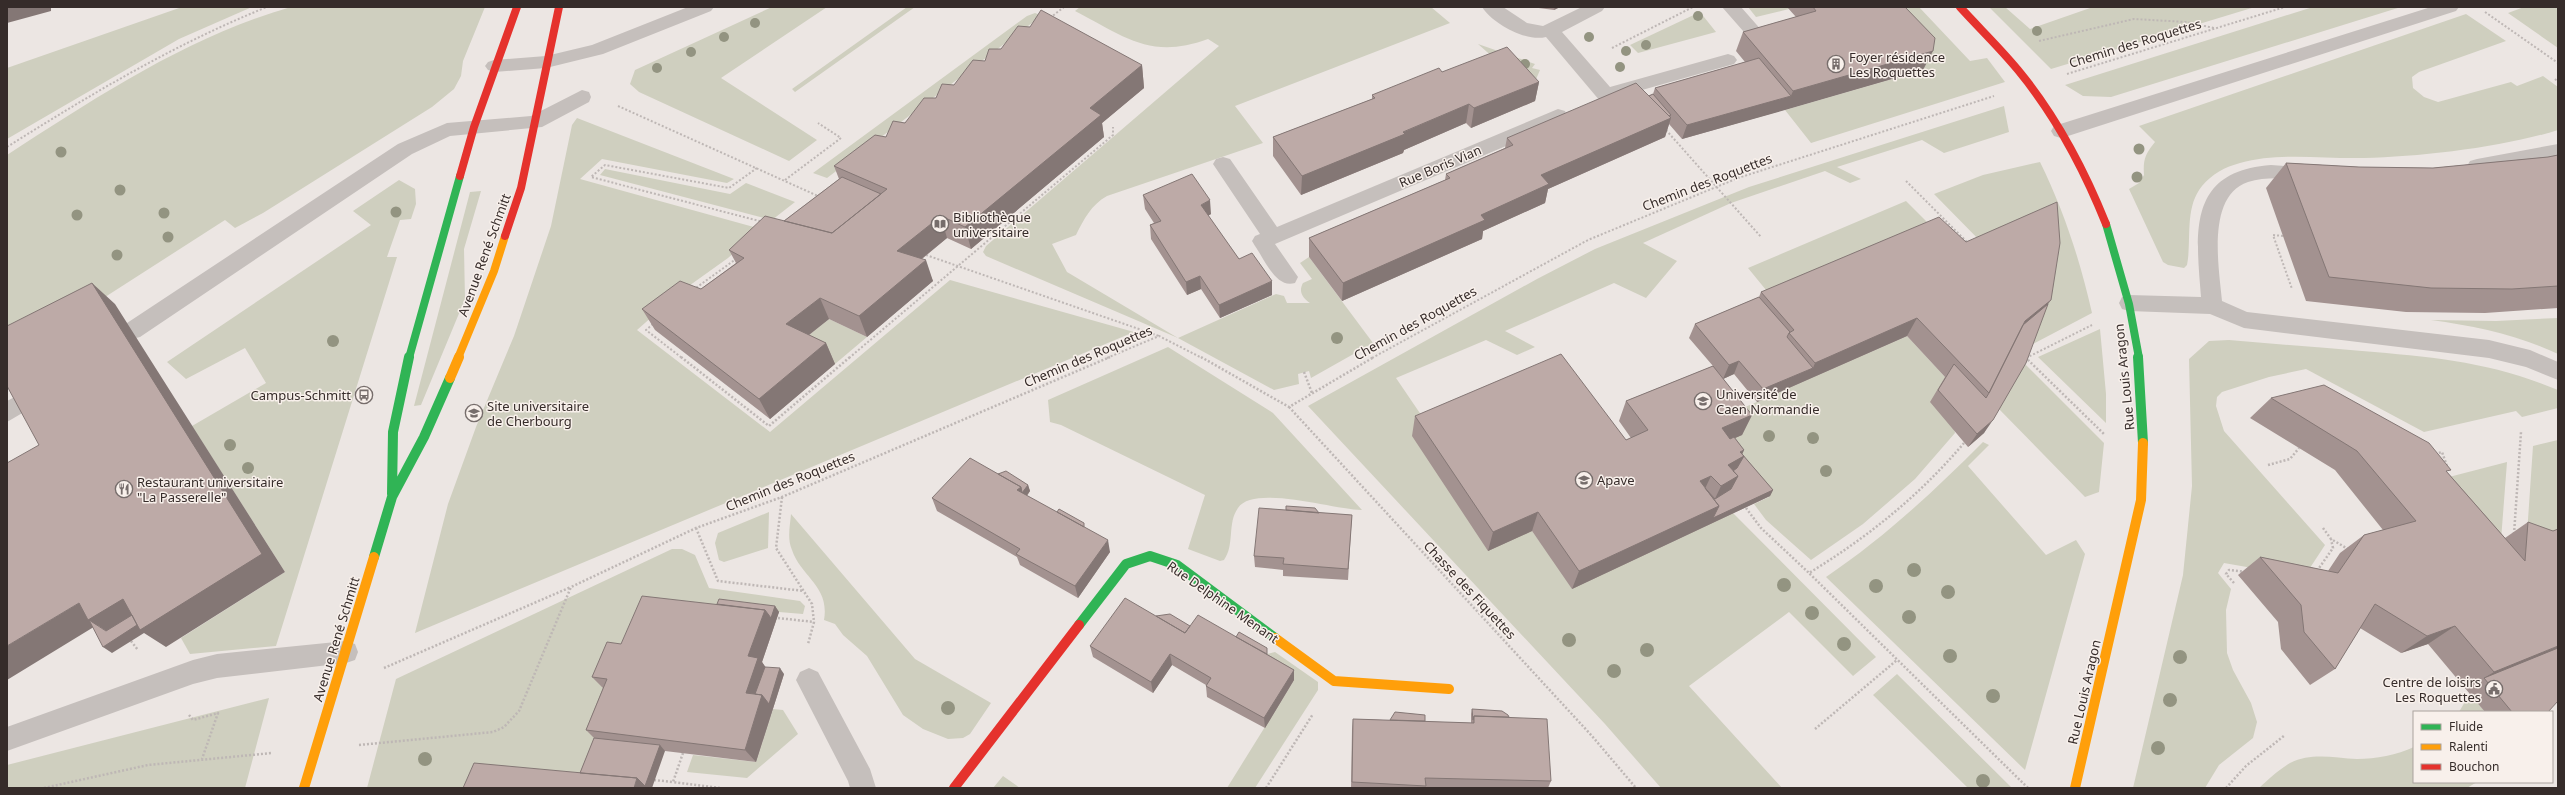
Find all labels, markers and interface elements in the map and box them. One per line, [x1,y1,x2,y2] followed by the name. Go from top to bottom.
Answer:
[2067,14,2203,72] street label: Chemin des Roquettes
[1849,48,1945,81] place label: Foyer résidence Les Roquettes
[1826,54,1846,74] building icon: Foyer résidence Les Roquettes
[1396,141,1484,191] street label: Rue Boris Vian
[1639,149,1775,215] street label: Chemin des Roquettes
[453,191,515,319] street label: Avenue René Schmitt
[953,208,1031,241] place label: Bibliothèque universitaire
[930,214,950,234] library icon: Bibliothèque universitaire
[1350,282,1480,364] street label: Chemin des Roquettes
[1021,321,1155,391] street label: Chemin des Roquettes
[2109,323,2139,431] street label: Rue Louis Aragon
[354,385,374,405] bus stop icon: Campus-Schmitt
[1716,385,1820,418] place label: Université de Caen Normandie
[251,386,351,404] place label: Campus-Schmitt
[1693,391,1713,411] school or university icon: Université de Caen Normandie
[487,397,589,430] place label: Site universitaire de Cherbourg
[464,403,484,423] school or university icon: Site universitaire de Cherbourg
[723,447,857,515] street label: Chemin des Roquettes
[1574,470,1594,490] school or university icon: Apave
[1597,471,1635,489] place label: Apave
[137,473,283,506] place label: Restaurant universitaire "La Passerelle"
[114,479,134,499] restaurant icon: Restaurant universitaire "La Passerelle"
[1420,537,1520,643] street label: Chasse des Fiquettes
[1164,557,1283,647] street label: Rue Delphine Menant
[308,574,364,704] street label: Avenue René Schmitt
[2063,638,2105,746] street label: Rue Louis Aragon
[2382,673,2481,706] place label: Centre de loisirs Les Roquettes
[2484,679,2504,699] public building icon: Centre de loisirs Les Roquettes
[2413,711,2553,783] legend
[2449,718,2483,735] text: Fluide
[2449,738,2488,755] text: Ralenti
[2449,758,2499,775] text: Bouchon

